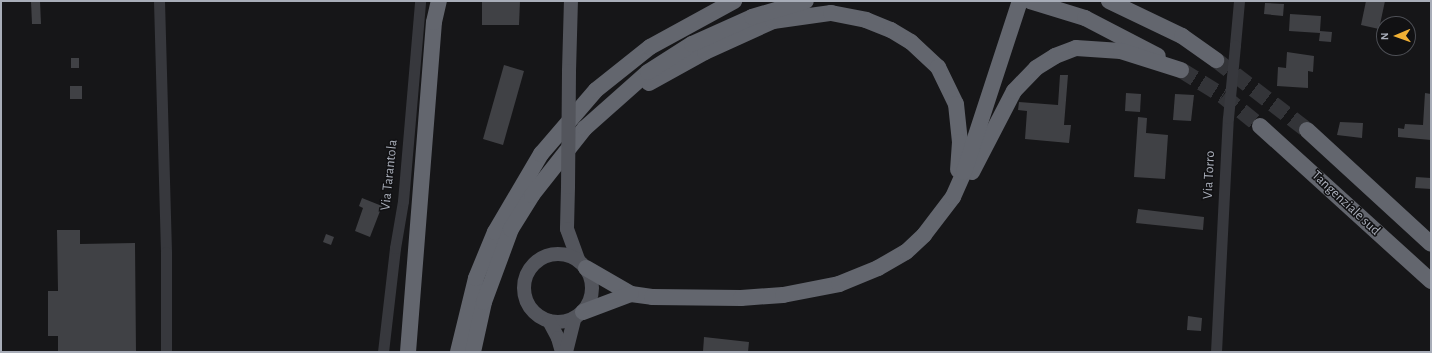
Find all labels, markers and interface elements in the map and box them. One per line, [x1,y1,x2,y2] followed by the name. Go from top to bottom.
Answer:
[1376,16,1416,56] north arrow
[1379,32,1390,40] text: N
[377,139,401,211] street label: Via Tarantola
[1199,150,1219,200] street label: Via Torro
[1308,167,1384,239] street label: Tangenziale sud

